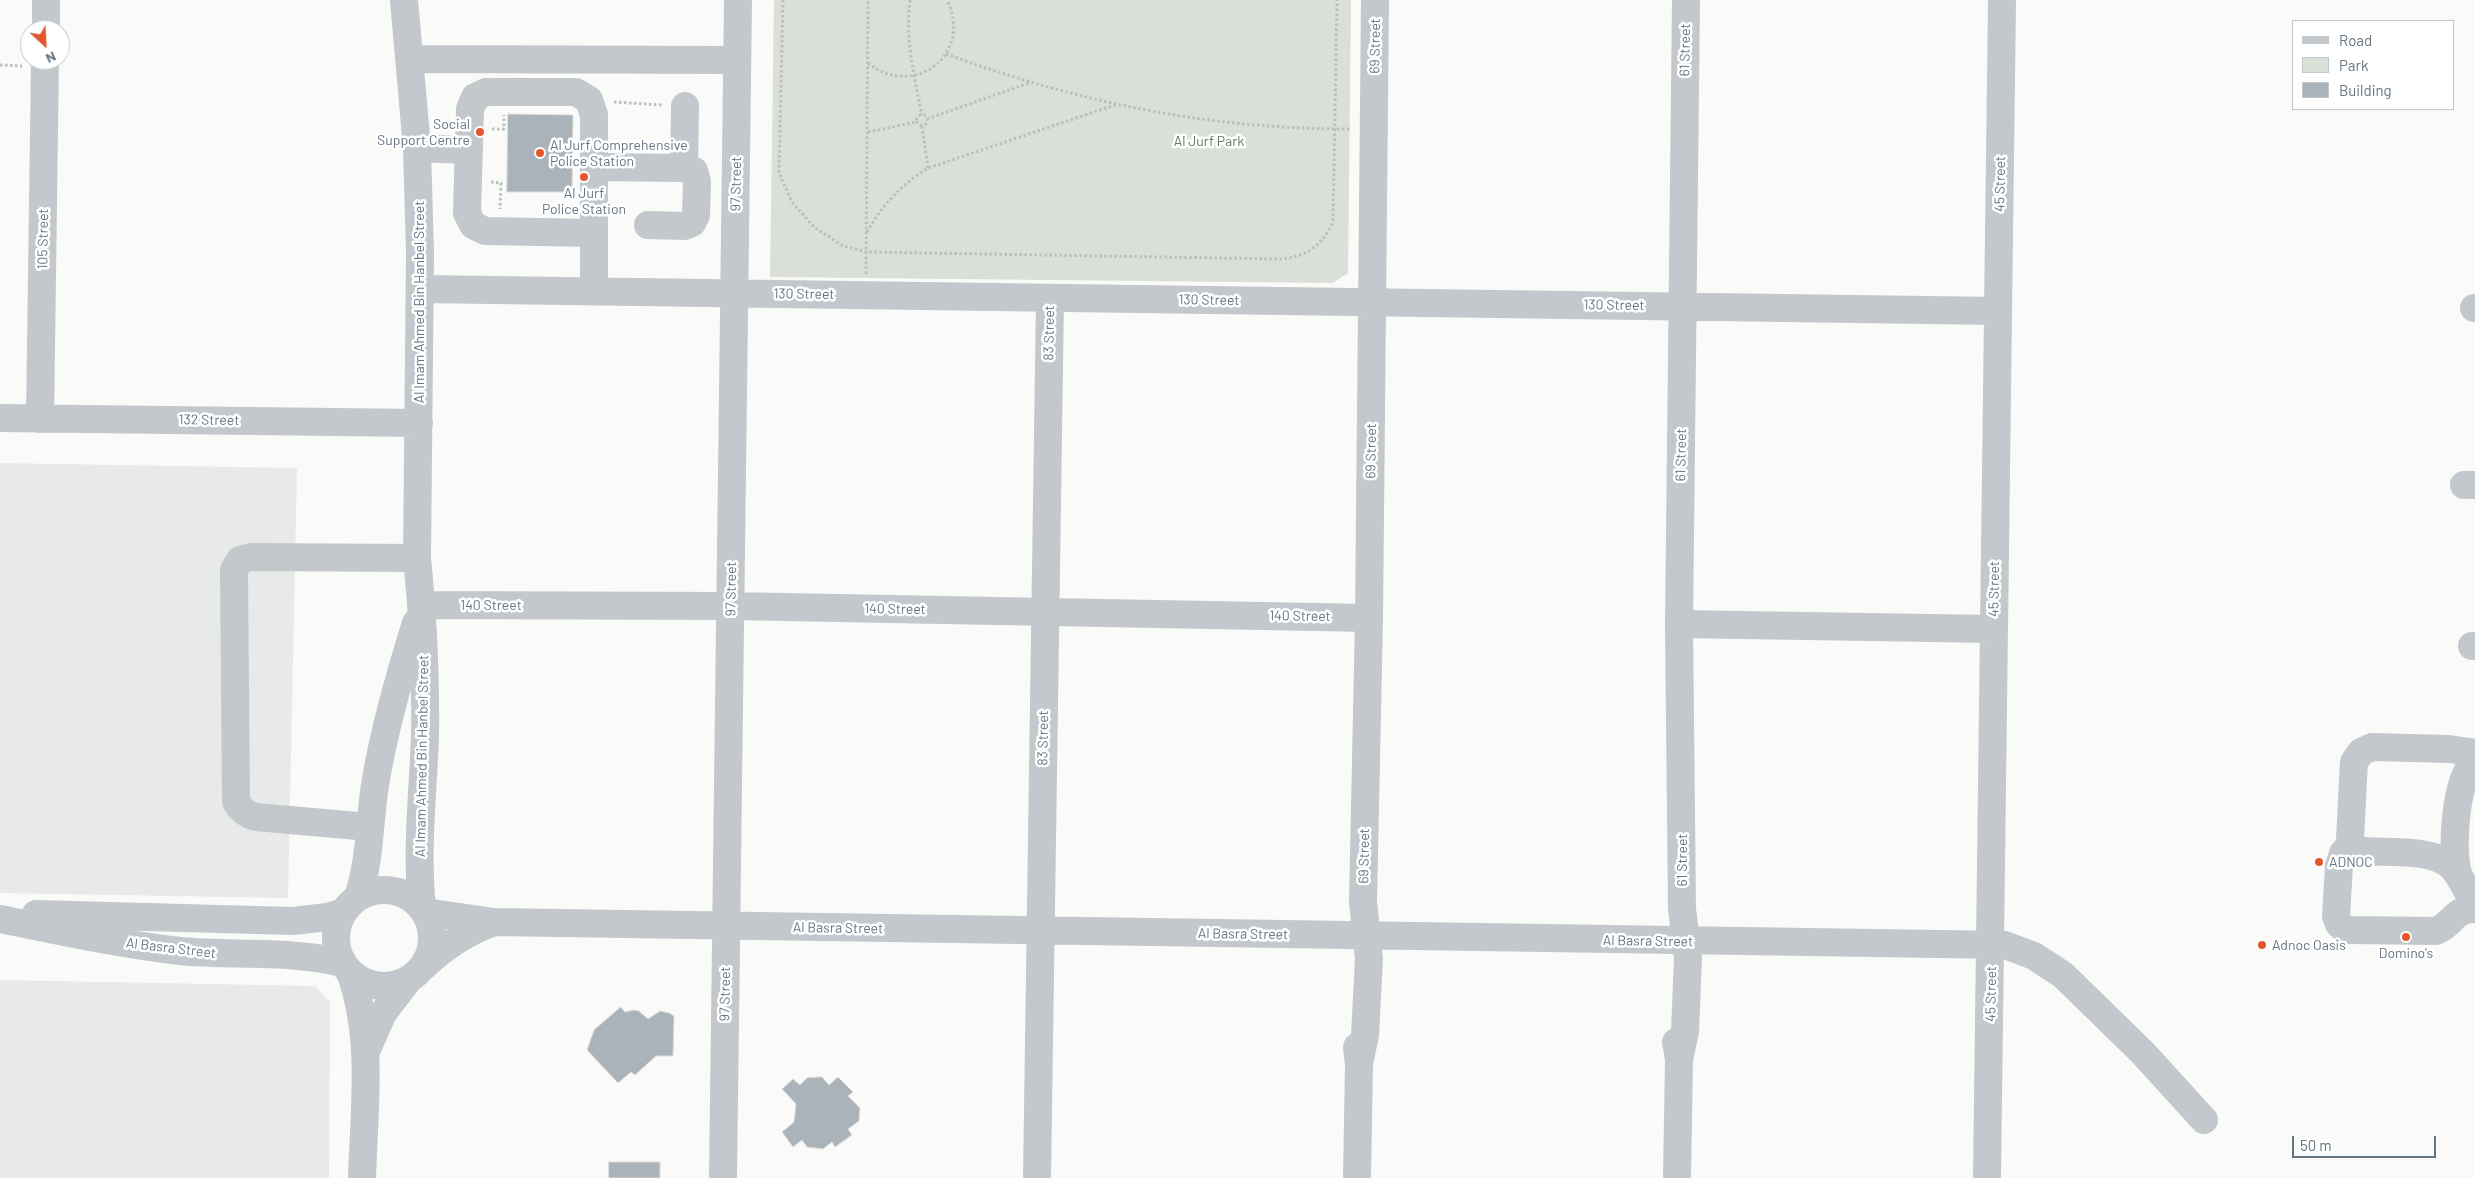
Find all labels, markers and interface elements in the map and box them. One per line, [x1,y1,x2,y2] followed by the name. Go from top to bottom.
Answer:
[1366,18,1384,74] street label: 69 Street
[20,20,70,70] north arrow
[2292,20,2455,110] legend
[1676,23,1694,77] street label: 61 Street
[2339,31,2372,49] text: Road
[43,48,59,68] text: N
[2339,56,2368,74] text: Park
[2339,81,2392,99] text: Building
[377,116,470,148] place label: Social Support Centre
[474,126,486,138] marker: Social Support Centre
[1174,133,1244,149] park label: Al Jurf Park
[550,137,688,170] place label: Al Jurf Comprehensive Police Station
[534,147,546,159] marker: Al Jurf Comprehensive Police Station
[727,156,745,212] street label: 97 Street
[1991,156,2009,212] street label: 45 Street
[578,171,590,183] marker: Al Jurf Police Station
[542,185,626,218] place label: Al Jurf Police Station
[411,201,427,403] street label: Al Imam Ahmed Bin Hanbel Street
[34,208,52,270] street label: 105 Street
[773,285,835,303] street label: 130 Street
[1178,291,1240,309] street label: 130 Street
[1583,296,1645,314] street label: 130 Street
[1040,305,1058,361] street label: 83 Street
[179,411,239,429] street label: 132 Street
[1362,423,1380,479] street label: 69 Street
[1672,428,1690,482] street label: 61 Street
[722,561,740,617] street label: 97 Street
[1985,561,2003,617] street label: 45 Street
[460,597,522,613] street label: 140 Street
[864,600,926,618] street label: 140 Street
[1269,607,1331,625] street label: 140 Street
[412,655,432,857] street label: Al Imam Ahmed Bin Hanbel Street
[1034,710,1052,766] street label: 83 Street
[1355,828,1373,884] street label: 69 Street
[1674,834,1690,886] street label: 61 Street
[2329,854,2373,870] place label: ADNOC
[2313,856,2325,868] marker: ADNOC
[793,919,883,937] street label: Al Basra Street
[1198,925,1288,943] street label: Al Basra Street
[2400,931,2412,943] marker: Domino's
[1603,932,1693,950] street label: Al Basra Street
[125,934,217,962] street label: Al Basra Street
[2272,937,2346,953] place label: Adnoc Oasis
[2256,939,2268,951] marker: Adnoc Oasis
[2379,945,2433,961] place label: Domino's
[716,966,734,1022] street label: 97 Street
[1982,966,2000,1022] street label: 45 Street
[2295,1126,2439,1158] scale bar
[2300,1136,2332,1154] text: 50 m

